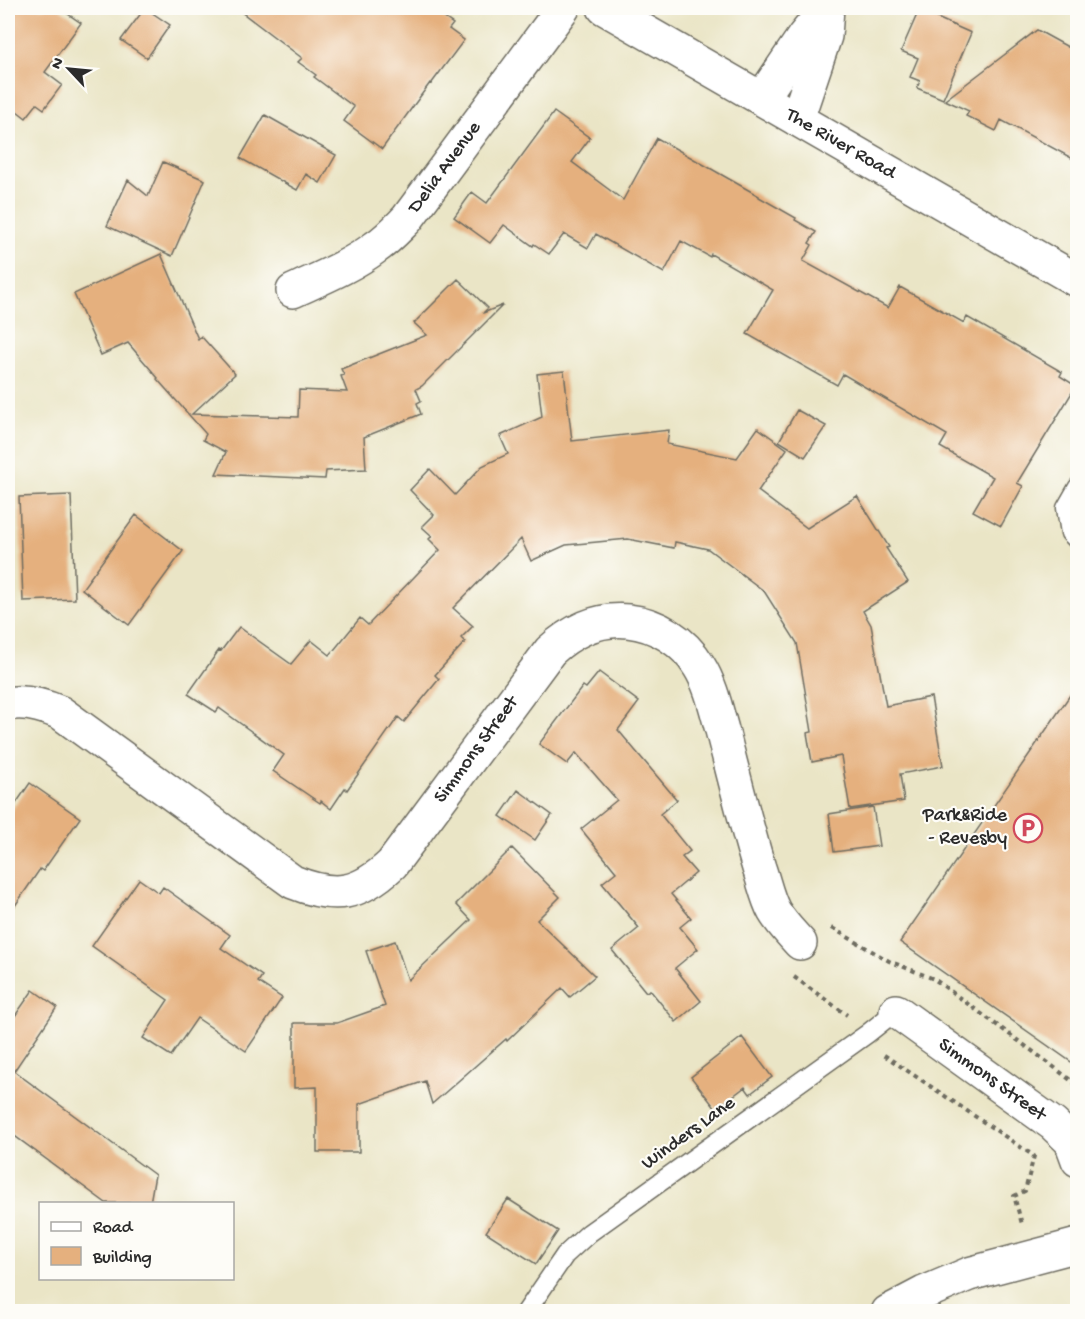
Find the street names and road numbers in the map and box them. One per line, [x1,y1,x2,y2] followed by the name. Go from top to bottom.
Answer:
[781,103,902,186] street label: The River Road
[402,117,487,219] street label: Delia Avenue
[429,691,525,808] street label: Simmons Street
[933,1033,1052,1128] street label: Simmons Street
[638,1092,741,1176] street label: Winders Lane

